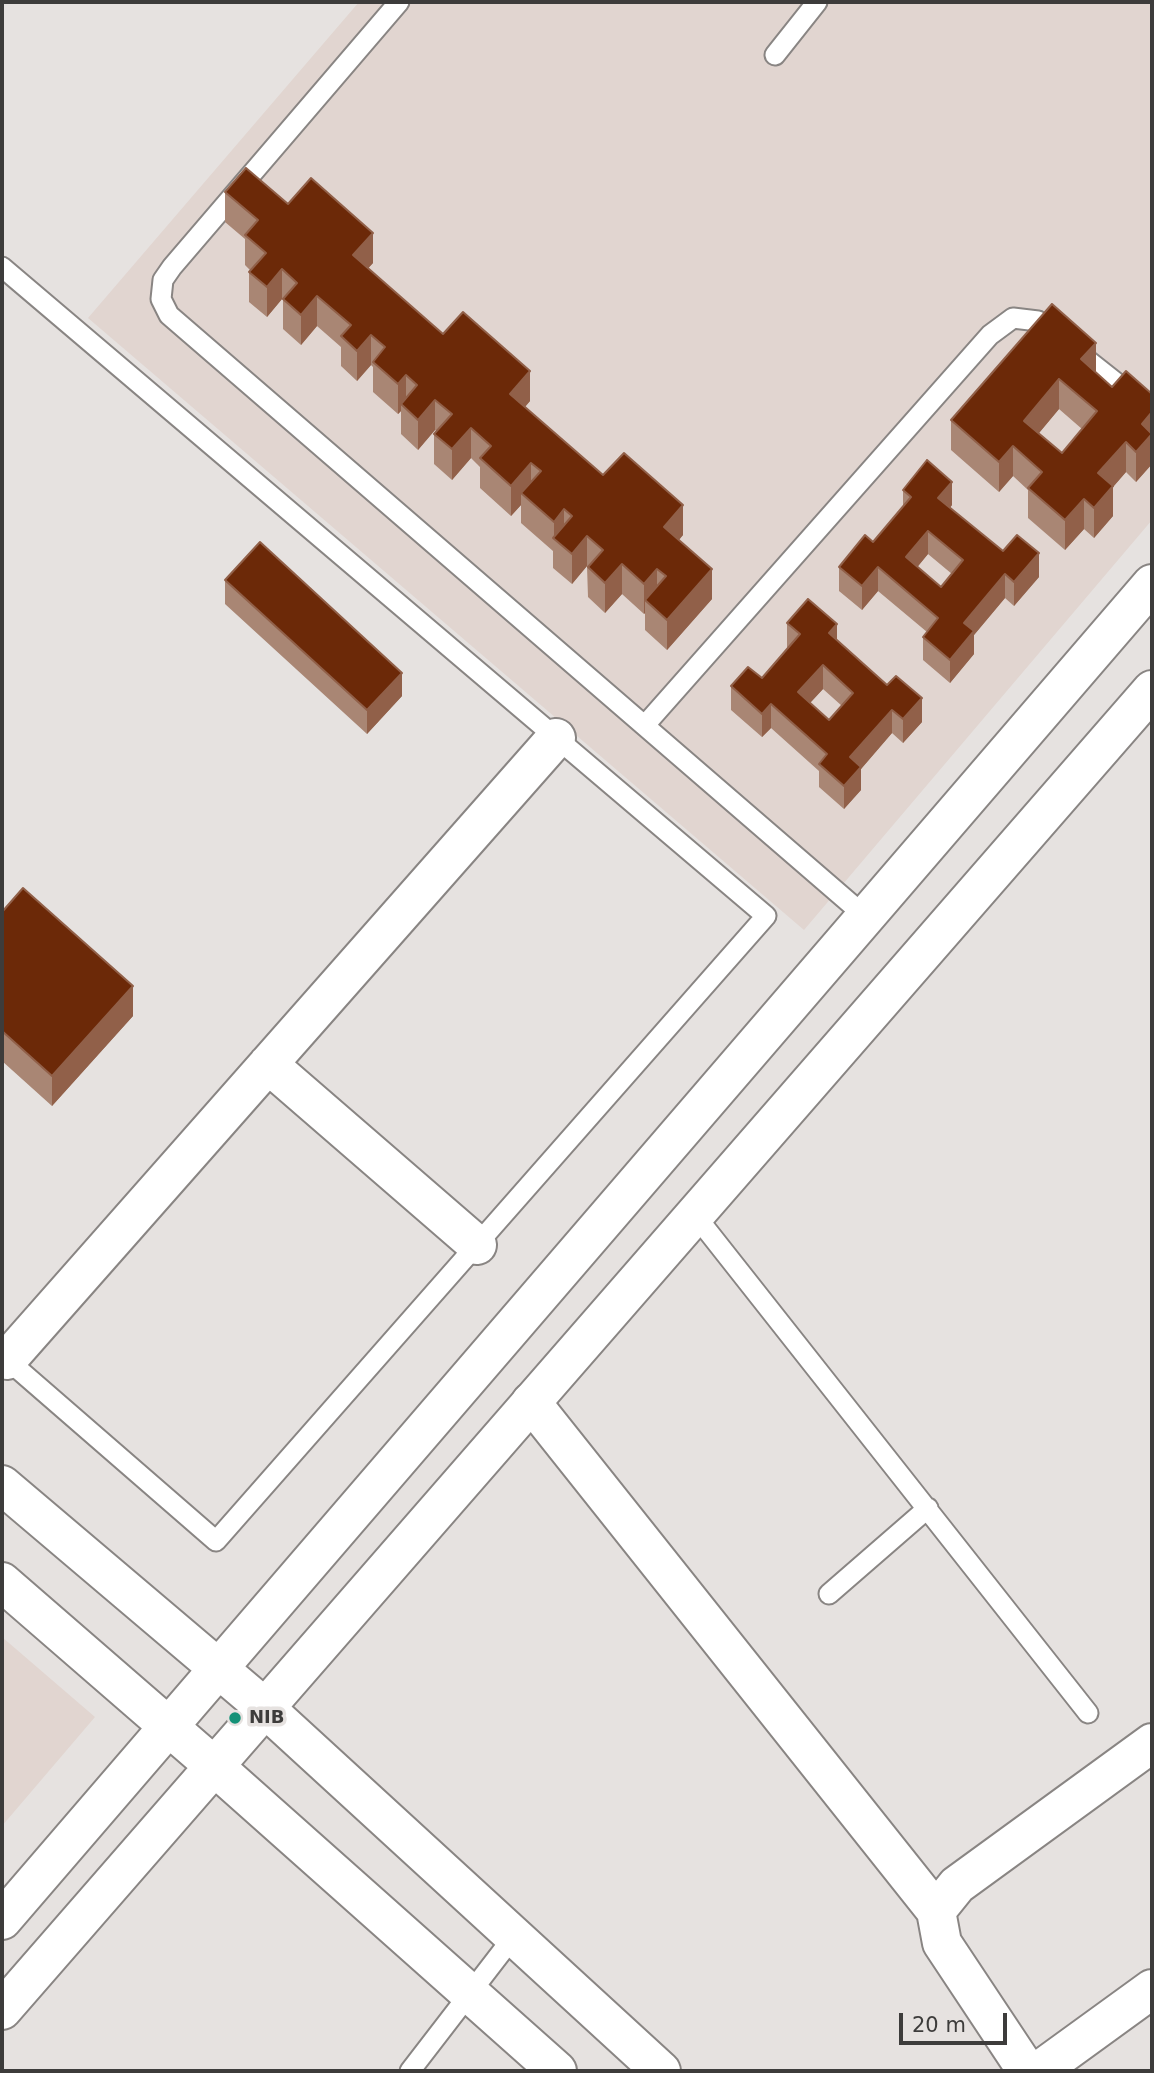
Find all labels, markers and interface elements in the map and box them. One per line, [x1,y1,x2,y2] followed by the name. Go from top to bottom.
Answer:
[249,1707,284,1729] place label: NIB
[227,1710,243,1726] marker: NIB
[902,2000,1010,2044] scale bar
[912,2013,966,2037] text: 20 m

